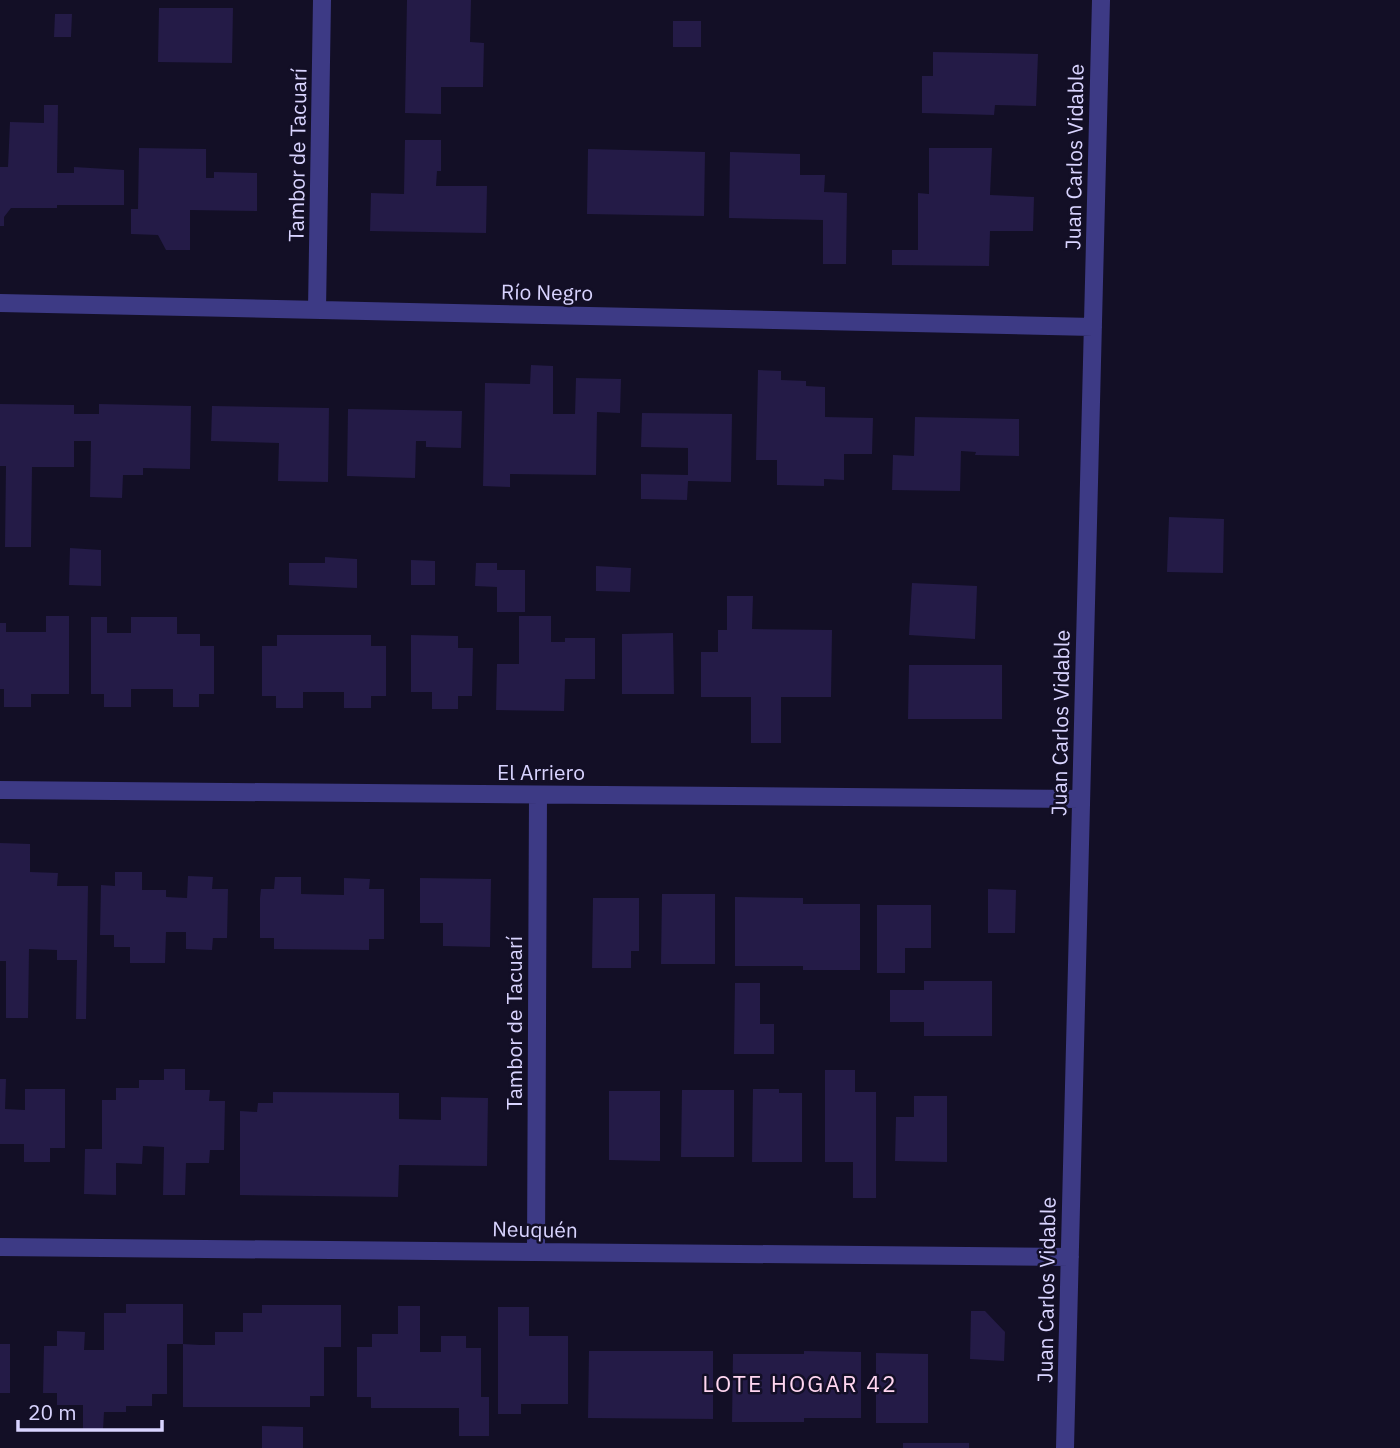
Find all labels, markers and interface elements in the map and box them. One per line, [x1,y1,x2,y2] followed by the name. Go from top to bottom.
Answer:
[1058,64,1090,250] street label: Juan Carlos Vidable
[281,68,313,242] street label: Tambor de Tacuarí
[501,277,593,307] street label: Río Negro
[1044,630,1076,816] street label: Juan Carlos Vidable
[497,758,585,786] street label: El Arriero
[500,936,528,1110] street label: Tambor de Tacuarí
[1030,1197,1062,1383] street label: Juan Carlos Vidable
[492,1214,578,1244] street label: Neuquén
[702,1368,898,1398] district label: LOTE HOGAR 42
[18,1388,161,1432] scale bar
[28,1398,77,1426] text: 20 m

